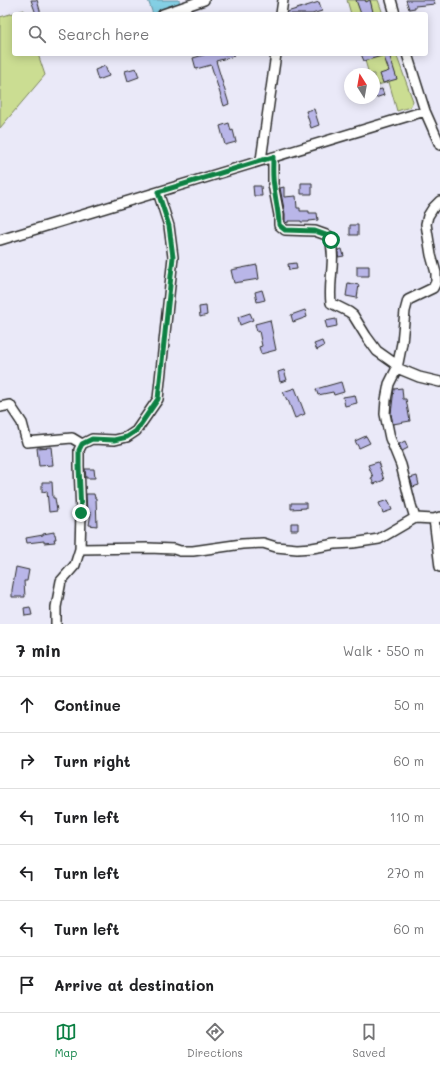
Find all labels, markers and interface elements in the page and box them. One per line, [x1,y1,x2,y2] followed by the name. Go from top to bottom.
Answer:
[12,12,428,56] search box
[26,23,48,45] icon: search
[58,24,149,44] text: Search here
[344,68,380,104] north arrow
[322,231,340,249] route start
[72,504,90,522] route end
[16,639,61,661] text: 7 min
[343,642,424,659] text: Walk · 550 m
[16,694,38,716] icon: ahead
[54,695,121,715] text: Continue
[394,696,424,713] text: 50 m
[16,750,38,772] icon: right
[54,751,131,771] text: Turn right
[394,752,424,769] text: 60 m
[16,806,38,828] icon: left
[54,807,119,827] text: Turn left
[390,808,424,825] text: 110 m
[16,862,38,884] icon: left
[54,863,119,883] text: Turn left
[387,864,424,881] text: 270 m
[16,918,38,940] icon: left
[54,919,119,939] text: Turn left
[394,920,424,937] text: 60 m
[16,974,38,996] icon: arrive
[54,975,214,995] text: Arrive at destination
[55,1021,77,1060] tab: Map
[187,1021,243,1060] tab: Directions
[352,1021,385,1060] tab: Saved

